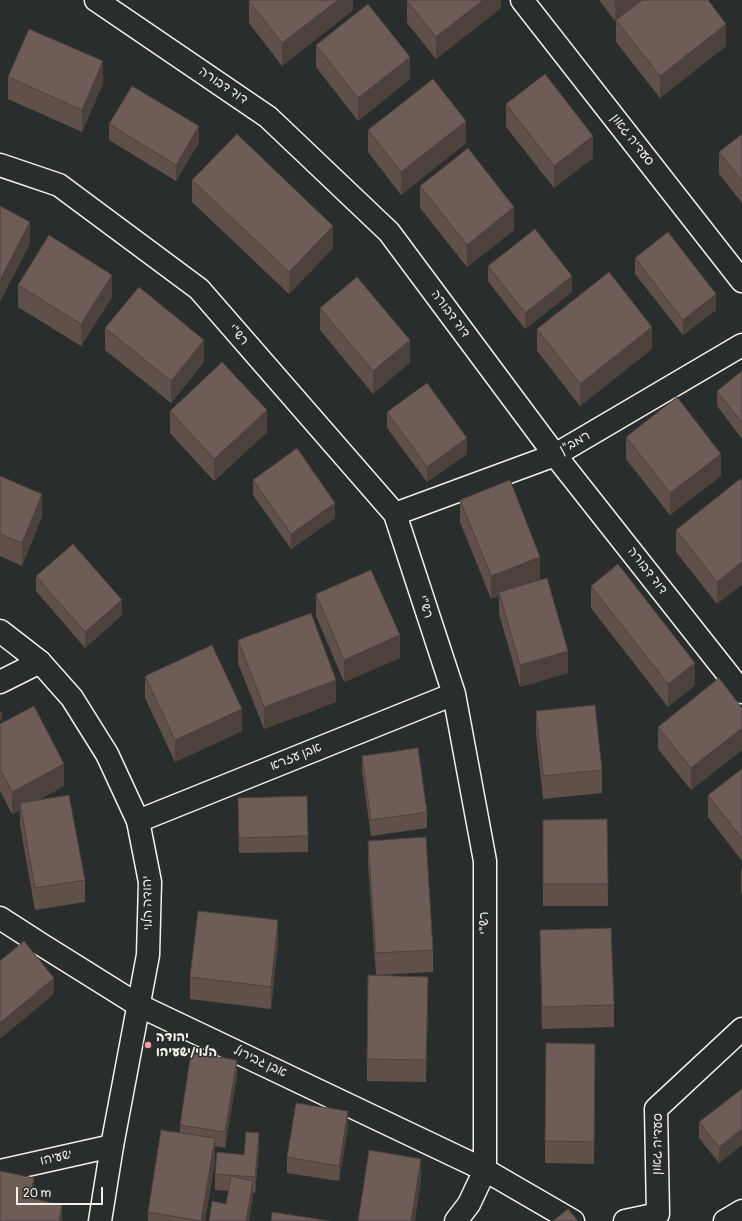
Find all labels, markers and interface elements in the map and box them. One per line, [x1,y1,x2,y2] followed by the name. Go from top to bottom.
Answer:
[196,64,250,108] street label: דוד דבורה
[607,111,657,169] street label: סעדיה גאון
[427,287,473,341] street label: דוד דבורה
[225,321,251,349] street label: רש"י
[557,428,593,458] street label: רמב"ן
[624,544,670,598] street label: דוד דבורה
[414,594,436,620] street label: רש"י
[268,740,324,774] street label: אבן עזרא
[140,876,156,930] street label: יהודה הלוי
[477,911,493,935] street label: רש"י
[156,1030,217,1061] place label: יהודה הלוי/ישעיהו
[143,1040,153,1050] marker: יהודה הלוי/ישעיהו
[231,1043,289,1081] street label: אבן גבירול
[650,1113,666,1175] street label: סעדיה גאון
[38,1147,74,1169] street label: ישעיהו
[18,1179,105,1205] scale bar
[23,1186,51,1201] text: 20 m

